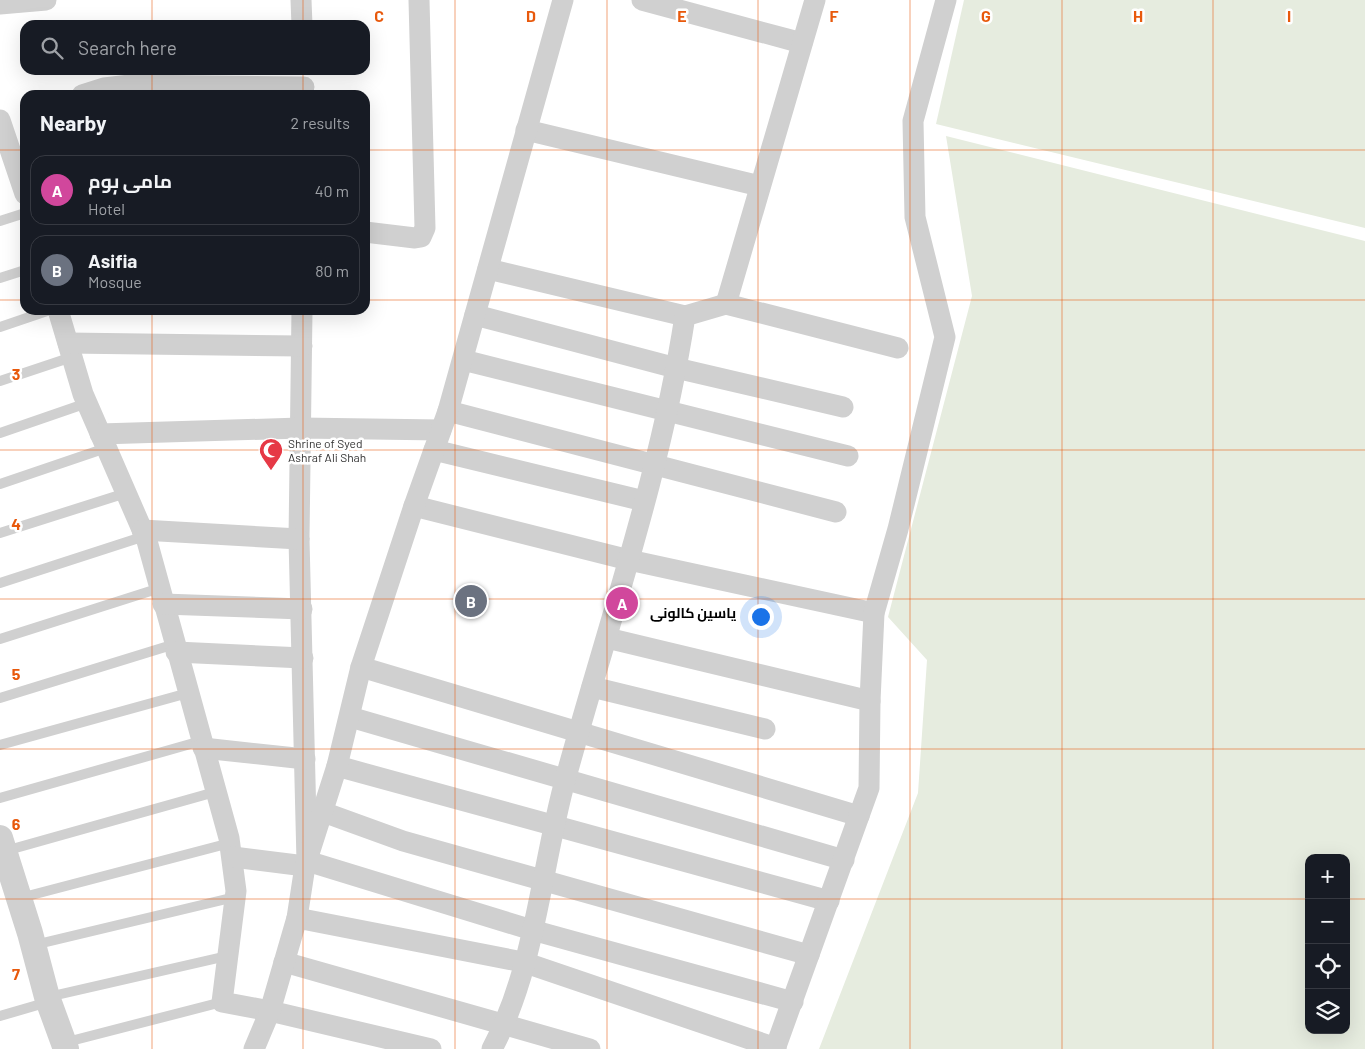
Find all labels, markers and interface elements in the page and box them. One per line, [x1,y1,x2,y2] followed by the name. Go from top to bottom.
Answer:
[374,6,384,25] text: C
[526,6,536,25] text: D
[677,6,687,25] text: E
[830,6,839,25] text: F
[981,6,991,25] text: G
[1133,6,1143,25] text: H
[1287,6,1291,25] text: I
[20,20,370,75] search box
[38,34,66,62] icon: search
[78,36,177,59] text: Search here
[40,110,106,135] text: Nearby
[291,113,350,132] text: 2 results
[88,169,172,192] text: مامی ہوم
[52,181,62,200] text: A
[315,181,349,200] text: 40 m
[88,199,125,218] text: Hotel
[88,249,137,272] text: Asifia
[52,261,62,280] text: B
[315,261,349,280] text: 80 m
[88,272,142,291] text: Mosque
[12,364,20,383] text: 3
[288,436,366,464] place label: Shrine of Syed Ashraf Ali Shah
[258,437,284,471] mosque icon: Shrine of Syed Ashraf Ali Shah
[11,514,21,533] text: 4
[455,582,487,620] pin: B
[606,584,638,622] pin: A
[650,604,736,622] district label: یاسین کالونی
[748,604,774,630] your location
[12,664,21,683] text: 5
[12,814,21,833] text: 6
[1305,854,1350,1034] map controls
[1305,854,1350,899] button: +
[1305,899,1350,944] button: −
[1305,944,1350,989] button: locate
[12,964,20,983] text: 7
[1305,989,1350,1034] button: layers

